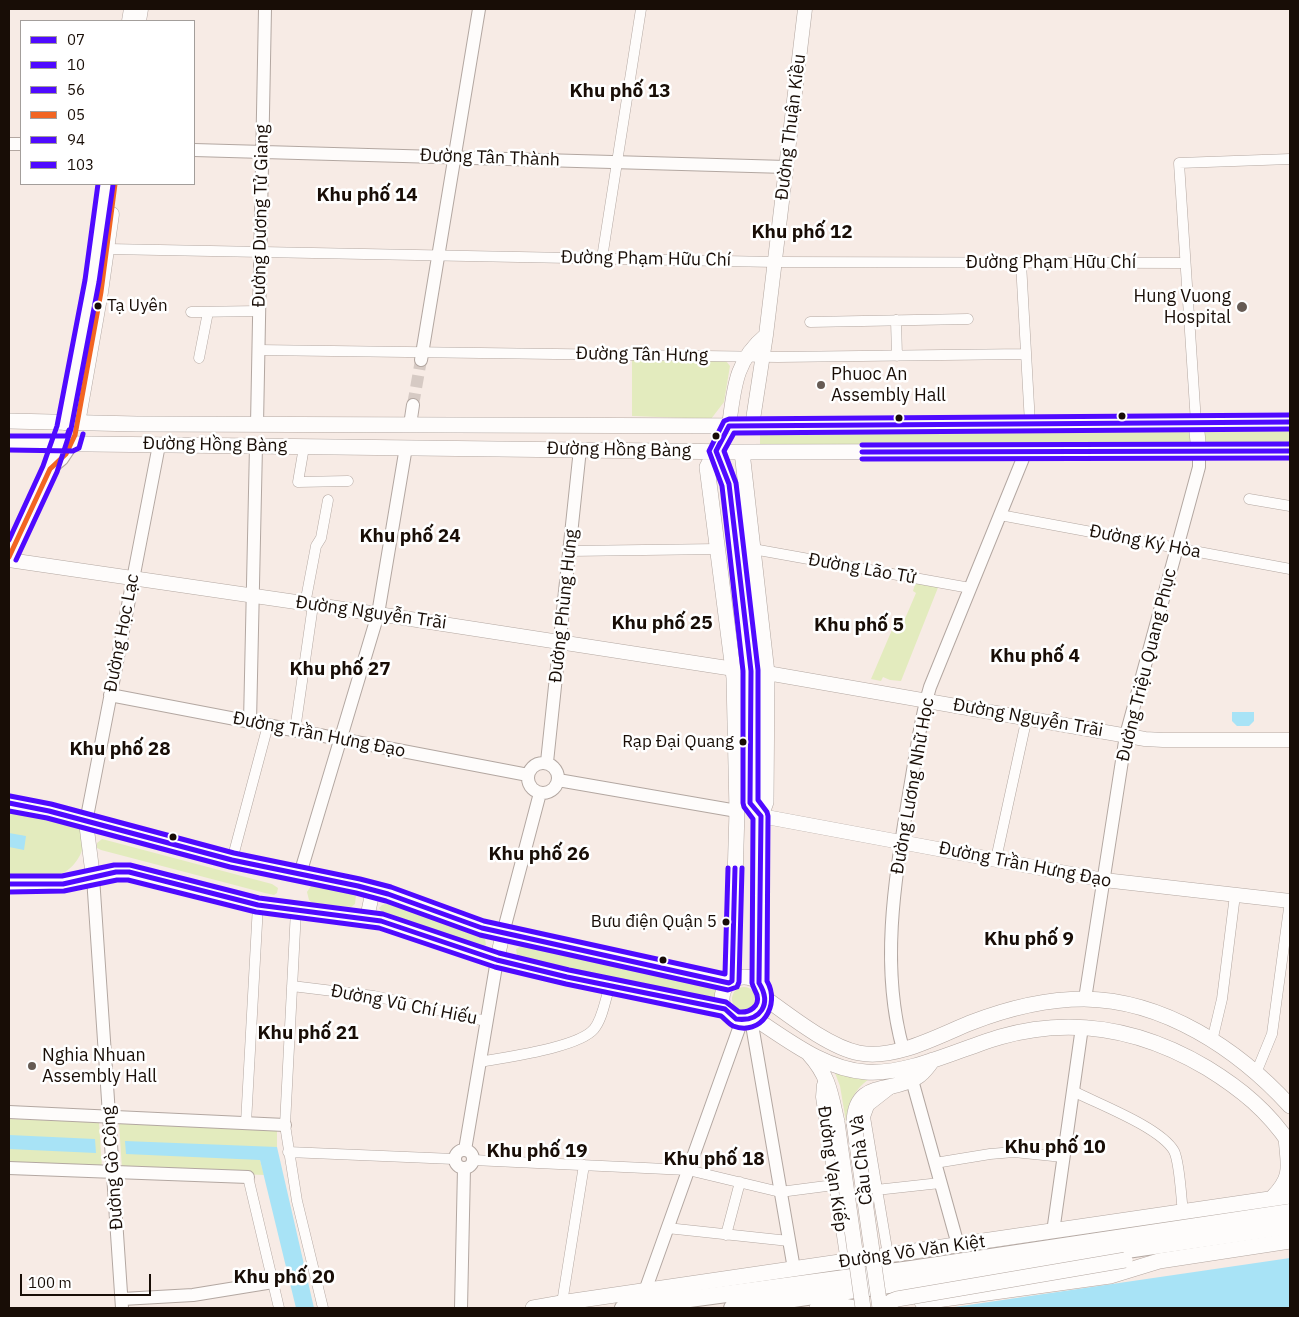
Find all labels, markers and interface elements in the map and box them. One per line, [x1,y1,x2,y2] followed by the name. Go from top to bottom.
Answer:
[20,20,195,185] legend
[67,30,85,49] text: 07
[771,53,811,201] street label: Đường Thuận Kiều
[67,55,85,74] text: 10
[67,80,85,99] text: 56
[569,81,671,103] district label: Khu phố 13
[67,105,85,124] text: 05
[249,124,273,308] street label: Đường Dương Tử Giang
[67,130,85,149] text: 94
[420,145,560,171] street label: Đường Tân Thành
[67,155,94,174] text: 103
[316,185,418,207] district label: Khu phố 14
[751,222,853,244] district label: Khu phố 12
[561,247,731,271] street label: Đường Phạm Hữu Chí
[966,252,1136,274] street label: Đường Phạm Hữu Chí
[1133,286,1231,328] place label: Hung Vuong Hospital
[107,296,168,316] place label: Tạ Uyên
[1235,300,1249,314] marker: Hung Vuong Hospital
[93,301,103,311] marker: Tạ Uyên
[576,343,708,367] street label: Đường Tân Hưng
[831,364,946,406] place label: Phuoc An Assembly Hall
[815,379,827,391] marker: Phuoc An Assembly Hall
[1117,411,1127,421] unlabelled marker
[894,413,904,423] unlabelled marker
[711,431,721,441] unlabelled marker
[143,433,287,457] street label: Đường Hồng Bàng
[547,438,691,462] street label: Đường Hồng Bàng
[1087,521,1203,563] street label: Đường Ký Hòa
[359,526,461,548] district label: Khu phố 24
[545,528,583,684] street label: Đường Phùng Hưng
[806,549,918,589] street label: Đường Lão Tử
[1113,566,1181,764] street label: Đường Triệu Quang Phục
[100,572,144,694] street label: Đường Học Lạc
[294,592,448,634] street label: Đường Nguyễn Trãi
[611,613,713,635] district label: Khu phố 25
[814,615,904,637] district label: Khu phố 5
[990,646,1080,668] district label: Khu phố 4
[289,659,391,681] district label: Khu phố 27
[951,694,1105,742] street label: Đường Nguyễn Trãi
[887,696,939,876] street label: Đường Lương Nhữ Học
[231,708,407,762] street label: Đường Trần Hưng Đạo
[622,732,734,752] place label: Rạp Đại Quang
[738,737,748,747] marker: Rạp Đại Quang
[69,739,171,761] district label: Khu phố 28
[168,832,178,842] unlabelled marker
[937,838,1113,892] street label: Đường Trần Hưng Đạo
[488,844,590,866] district label: Khu phố 26
[591,912,717,932] place label: Bưu điện Quận 5
[721,917,731,927] marker: Bưu điện Quận 5
[984,929,1074,951] district label: Khu phố 9
[658,955,668,965] unlabelled marker
[329,980,479,1030] street label: Đường Vũ Chí Hiếu
[257,1023,359,1045] district label: Khu phố 21
[42,1045,157,1088] place label: Nghia Nhuan Assembly Hall
[26,1060,38,1072] marker: Nghia Nhuan Assembly Hall
[98,1105,128,1231] street label: Đường Gò Công
[812,1105,852,1233] street label: Đường Vạn Kiếp
[847,1114,877,1206] street label: Cầu Chà Và
[1004,1137,1106,1159] district label: Khu phố 10
[486,1141,588,1163] district label: Khu phố 19
[663,1149,765,1171] district label: Khu phố 18
[837,1231,987,1273] street label: Đường Võ Văn Kiệt
[22,1264,154,1296] scale bar
[233,1267,335,1289] district label: Khu phố 20
[28,1273,72,1292] text: 100 m

